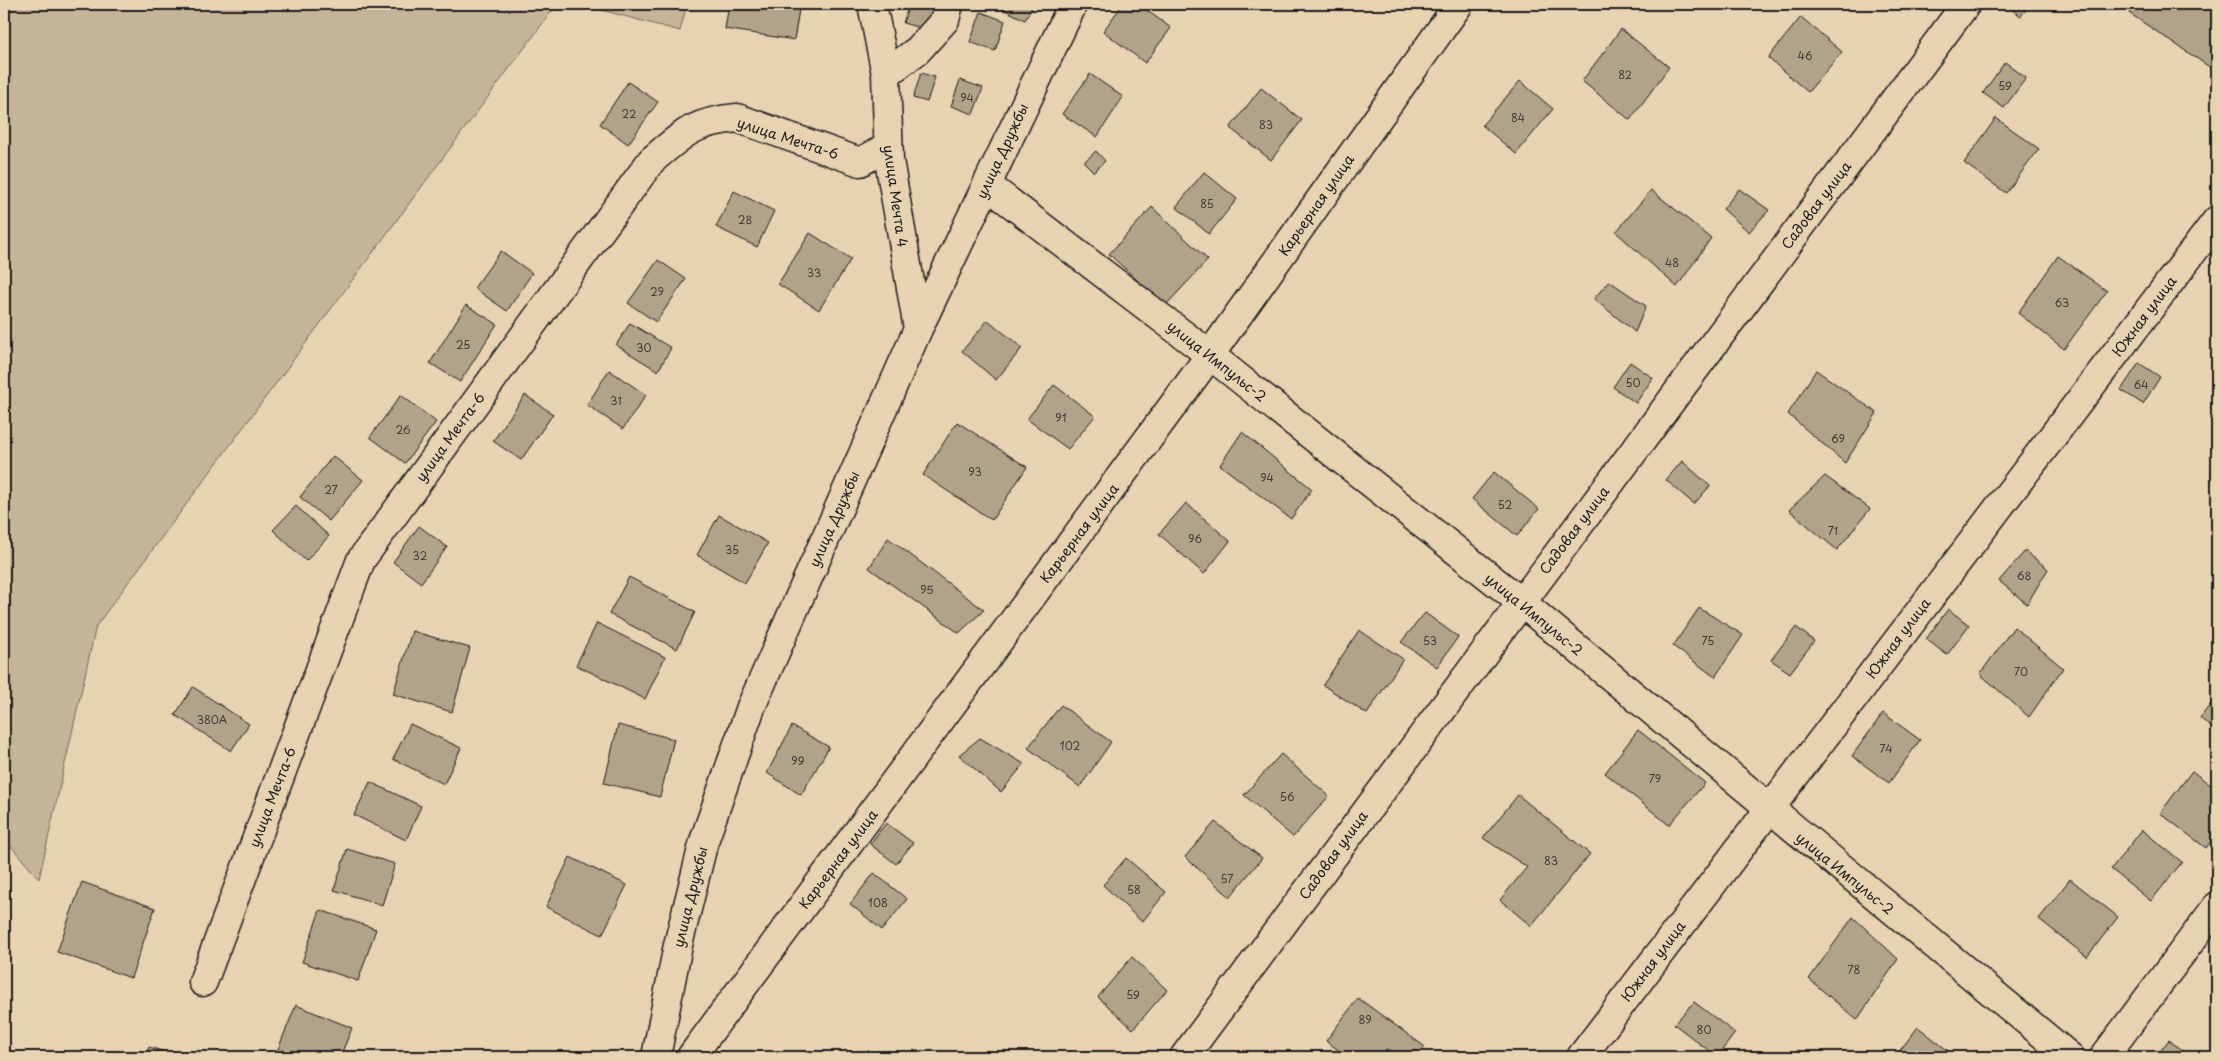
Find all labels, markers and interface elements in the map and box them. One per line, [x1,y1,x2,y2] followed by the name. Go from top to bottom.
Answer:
[1798,47,1813,64] house number: 46
[1618,66,1632,83] house number: 82
[1998,77,2012,94] house number: 59
[960,89,974,106] house number: 94
[971,100,1033,202] street label: улица Дружбы
[622,105,636,122] house number: 22
[1511,109,1525,126] house number: 84
[734,112,842,164] street label: улица Мечта-6
[1259,116,1273,133] house number: 83
[878,143,914,249] street label: улица Мечта 4
[1273,150,1359,260] street label: Карьерная улица
[1776,156,1856,253] street label: Садовая улица
[1200,195,1214,212] house number: 85
[738,211,752,228] house number: 28
[1665,254,1679,271] house number: 48
[807,264,821,281] house number: 33
[2107,271,2181,361] street label: Южная улица
[650,283,664,300] house number: 29
[2055,294,2069,311] house number: 63
[1163,315,1271,407] street label: улица Импульс-2
[456,336,470,353] house number: 25
[636,339,652,356] house number: 30
[1625,374,1641,391] house number: 50
[2134,376,2148,393] house number: 64
[410,388,490,486] street label: улица Мечта-6
[610,392,622,409] house number: 31
[1055,409,1067,426] house number: 91
[395,421,411,438] house number: 26
[1831,430,1845,447] house number: 69
[968,463,982,480] house number: 93
[803,468,865,570] street label: улица Дружбы
[1260,469,1274,486] house number: 94
[1035,479,1124,587] street label: Карьерная улица
[324,481,338,498] house number: 27
[1534,481,1614,578] street label: Садовая улица
[1498,496,1512,513] house number: 52
[1828,522,1838,539] house number: 71
[1188,530,1202,547] house number: 96
[725,541,739,558] house number: 35
[413,547,428,564] house number: 32
[2017,567,2031,584] house number: 68
[1480,568,1588,660] street label: улица Импульс-2
[920,581,934,598] house number: 95
[1861,593,1935,683] street label: Южная улица
[1423,632,1437,649] house number: 53
[1702,632,1714,649] house number: 75
[2014,663,2028,680] house number: 70
[197,711,228,728] house number: 380А
[1060,737,1080,754] house number: 102
[1879,740,1893,757] house number: 74
[243,744,301,850] street label: улица Мечта-6
[791,752,805,769] house number: 99
[1649,770,1661,787] house number: 79
[1280,788,1295,805] house number: 56
[794,805,883,913] street label: Карьерная улица
[1294,806,1373,904] street label: Садовая улица
[1791,827,1899,919] street label: улица Импульс-2
[667,844,713,950] street label: улица Дружбы
[1544,852,1558,869] house number: 83
[1220,870,1234,887] house number: 57
[1127,881,1141,898] house number: 58
[868,894,888,911] house number: 108
[1616,916,1690,1006] street label: Южная улица
[1848,961,1861,978] house number: 78
[1126,986,1140,1003] house number: 59
[1358,1011,1372,1028] house number: 89
[1697,1021,1711,1038] house number: 80

